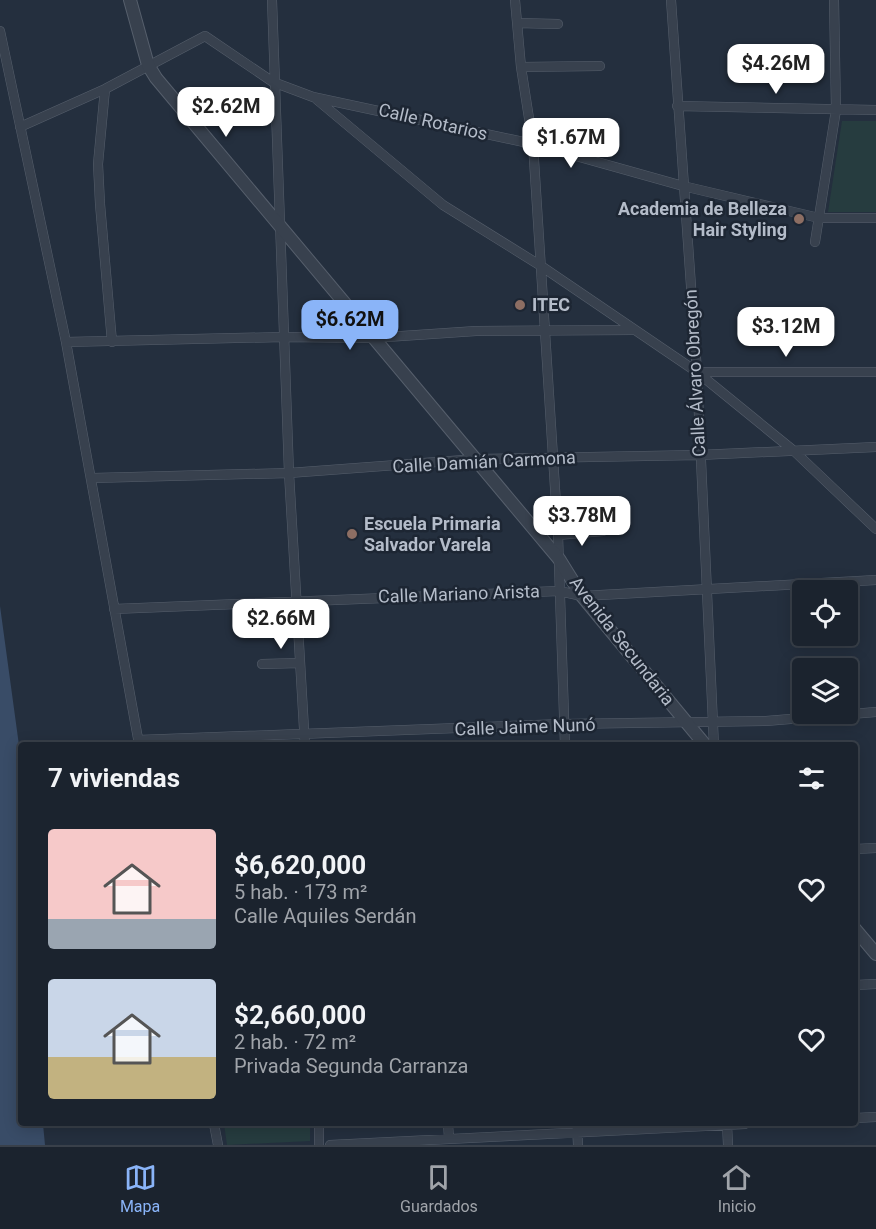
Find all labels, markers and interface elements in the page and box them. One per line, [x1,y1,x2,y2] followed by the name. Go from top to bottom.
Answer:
[727,44,825,95] pin: $4.26M
[741,51,811,75] text: $4.26M
[177,87,275,138] pin: $2.62M
[191,94,261,118] text: $2.62M
[377,99,490,144] street label: Calle Rotarios
[522,118,620,169] pin: $1.67M
[536,125,606,149] text: $1.67M
[618,198,787,240] place label: Academia de Belleza Hair Styling
[792,212,806,226] marker: Academia de Belleza Hair Styling
[680,289,709,457] street label: Calle Álvaro Obregón
[532,294,570,315] place label: ITEC
[513,298,527,312] marker: ITEC
[301,300,399,351] pin: $6.62M
[315,307,385,331] text: $6.62M
[737,307,835,358] pin: $3.12M
[751,314,821,338] text: $3.12M
[392,446,576,477] street label: Calle Damián Carmona
[533,496,631,547] pin: $3.78M
[547,503,617,527] text: $3.78M
[364,513,501,555] place label: Escuela Primaria Salvador Varela
[345,527,359,541] marker: Escuela Primaria Salvador Varela
[566,572,679,709] street label: Avenida Secundaria
[378,580,540,607] street label: Calle Mariano Arista
[792,580,858,724] map controls
[792,580,858,646] button: locate
[232,599,330,650] pin: $2.66M
[246,606,316,630] text: $2.66M
[792,658,858,724] button: layers
[454,714,596,739] street label: Calle Jaime Nunó
[795,762,828,795] icon: filters
[48,763,180,793] text: 7 viviendas
[234,850,366,880] text: $6,620,000
[96,853,168,925] icon: home
[795,873,828,906] icon: heart
[234,880,367,904] text: 5 hab. · 173 m²
[234,904,417,928] text: Calle Aquiles Serdán
[234,1000,366,1030] text: $2,660,000
[96,1003,168,1075] icon: home
[795,1023,828,1056] icon: heart
[234,1030,356,1054] text: 2 hab. · 72 m²
[234,1054,468,1078] text: Privada Segunda Carranza
[120,1161,160,1216] tab: Mapa
[400,1161,478,1216] tab: Guardados
[718,1161,756,1216] tab: Inicio

